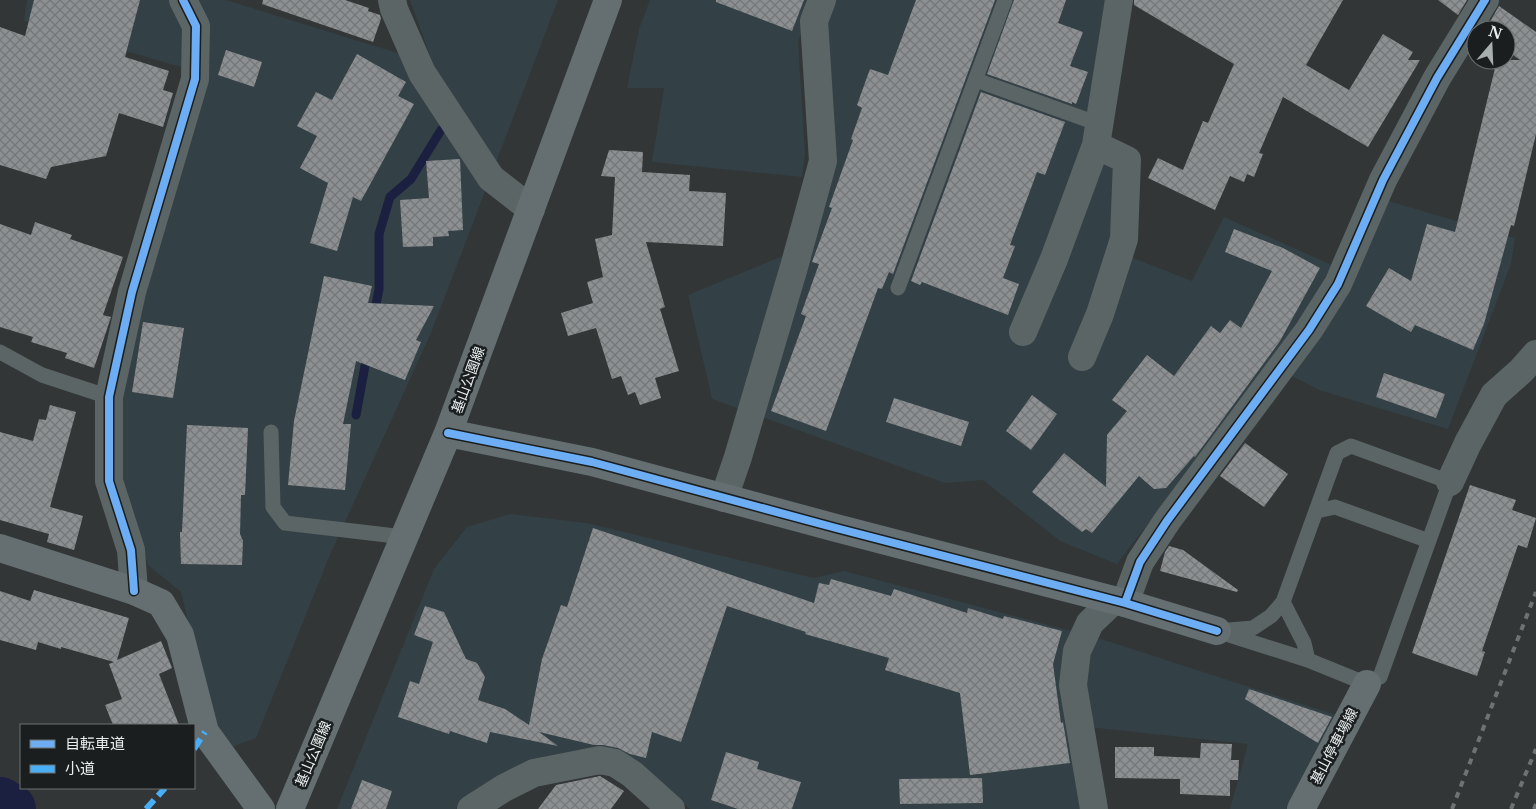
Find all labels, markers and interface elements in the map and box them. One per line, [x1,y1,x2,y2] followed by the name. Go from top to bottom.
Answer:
[1466,20,1516,70] north arrow
[1486,22,1504,43] text: N
[448,344,488,416] street label: 基山公園線
[1306,705,1362,787] street label: 基山停車場線
[291,718,335,790] street label: 基山公園線
[20,724,195,789] legend
[65,734,125,753] text: 自転車道
[65,759,95,778] text: 小道

